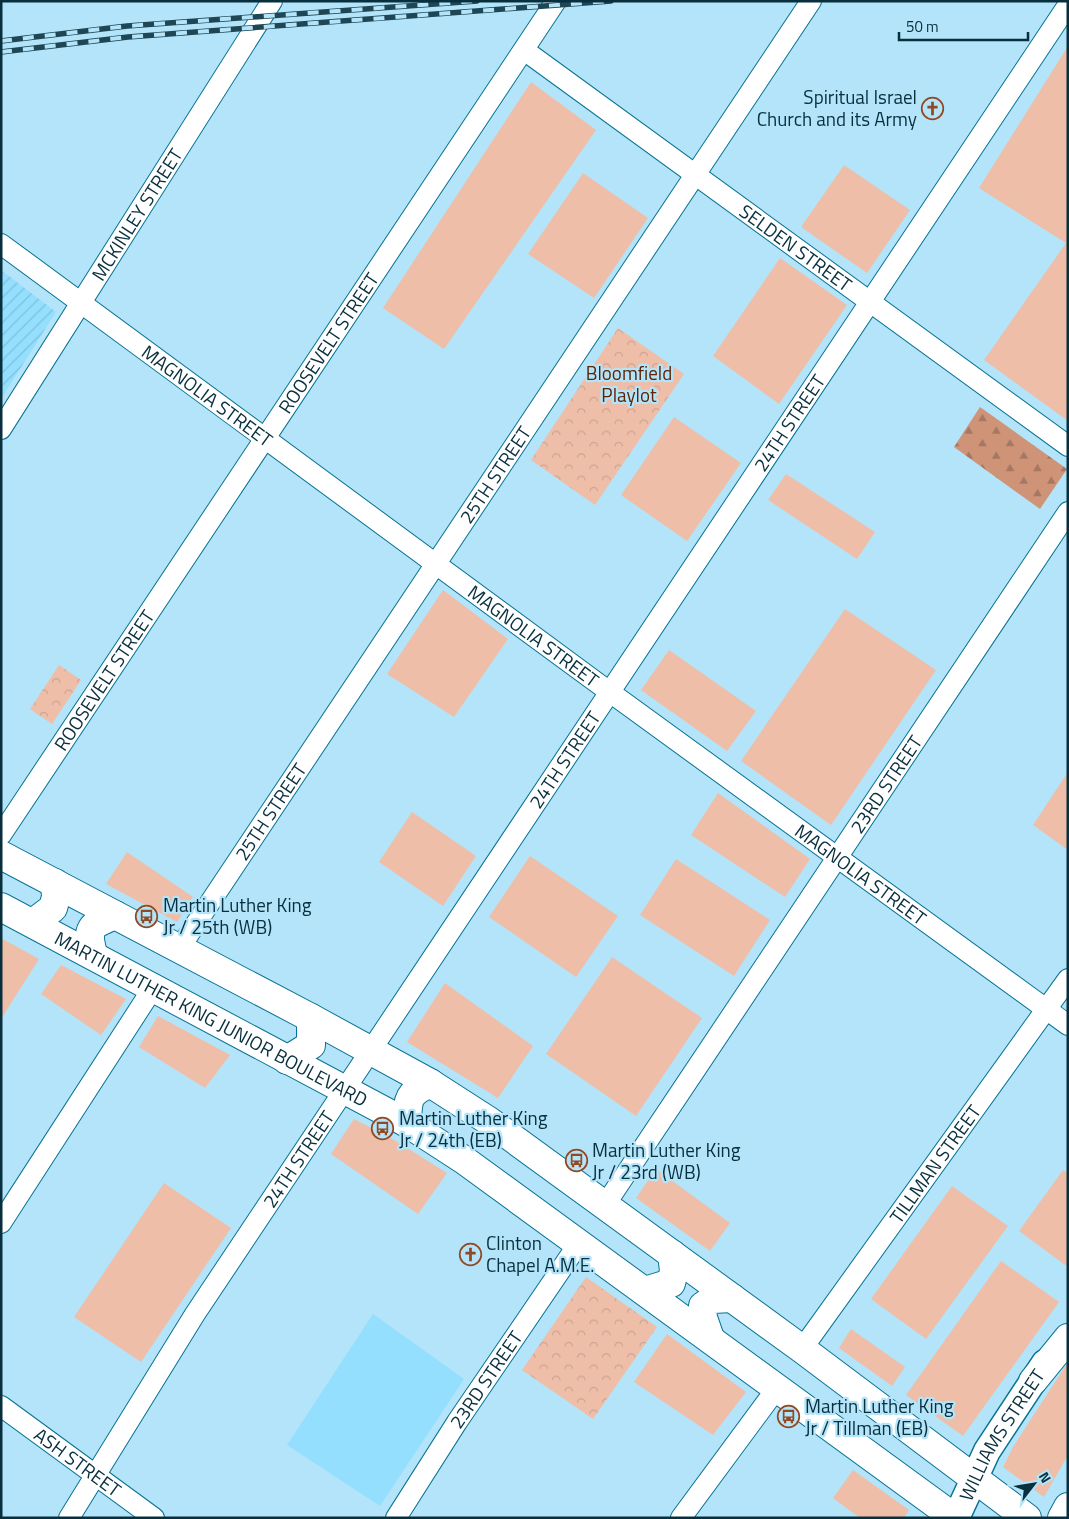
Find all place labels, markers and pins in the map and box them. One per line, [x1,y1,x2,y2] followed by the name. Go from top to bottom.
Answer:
[757,82,917,133] place label: Spiritual Israel Church and its Army
[921,96,945,120] church icon: Spiritual Israel Church and its Army
[163,890,312,941] place label: Martin Luther King Jr / 25th (WB)
[135,904,159,928] bus stop icon: Martin Luther King Jr / 25th (WB)
[399,1103,548,1154] place label: Martin Luther King Jr / 24th (EB)
[371,1117,395,1141] bus stop icon: Martin Luther King Jr / 24th (EB)
[592,1135,741,1186] place label: Martin Luther King Jr / 23rd (WB)
[564,1149,588,1173] bus stop icon: Martin Luther King Jr / 23rd (WB)
[486,1228,594,1279] place label: Clinton Chapel A.M.E.
[458,1242,482,1266] church icon: Clinton Chapel A.M.E.
[805,1391,954,1442] place label: Martin Luther King Jr / Tillman (EB)
[777,1405,801,1429] bus stop icon: Martin Luther King Jr / Tillman (EB)

